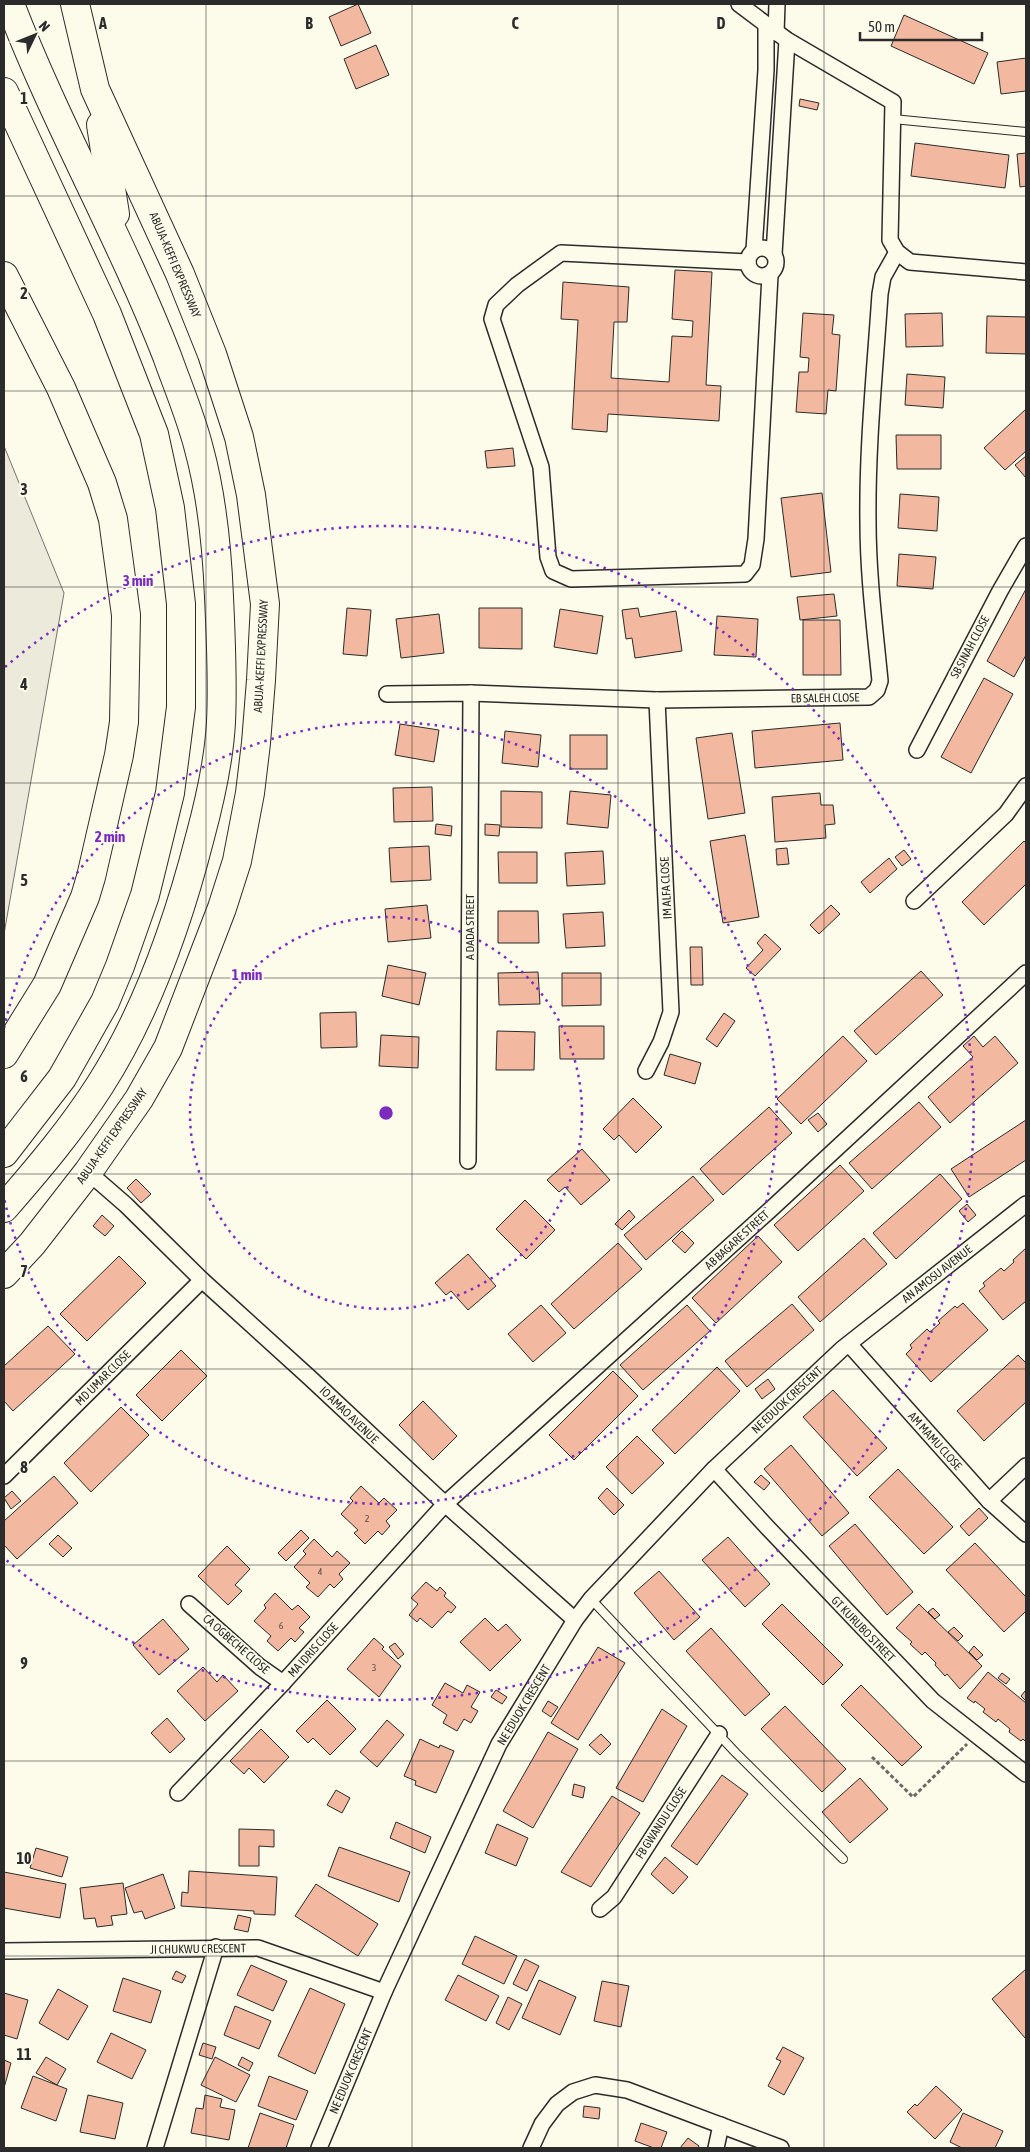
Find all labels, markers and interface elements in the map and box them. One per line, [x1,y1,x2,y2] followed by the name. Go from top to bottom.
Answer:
[10,10,60,60] north arrow
[860,10,982,42] scale bar
[98,14,107,32] text: A
[305,14,313,32] text: B
[511,14,519,32] text: C
[717,14,726,32] text: D
[36,18,53,35] text: N
[868,18,895,35] text: 50 m
[20,89,28,107] text: 1
[146,210,204,321] street label: ABUJA-KEFFI EXPRESSWAY
[20,284,28,302] text: 2
[20,480,28,498] text: 3
[123,572,153,589] text: 3 min
[251,598,271,713] street label: ABUJA-KEFFI EXPRESSWAY
[948,613,992,681] street label: SB SINAH CLOSE
[19,675,28,693] text: 4
[791,690,859,706] street label: EB SALEH CLOSE
[95,828,125,845] text: 2 min
[657,856,675,920] street label: IM ALFA CLOSE
[20,871,28,889] text: 5
[463,893,477,960] street label: A DADA STREET
[232,966,262,983] text: 1 min
[20,1067,28,1085] text: 6
[74,1085,151,1186] street label: ABUJA-KEFFI EXPRESSWAY
[377,1104,395,1122] centre of rings
[702,1207,773,1272] street label: AB BAGARE STREET
[899,1242,975,1306] street label: AN AMOSU AVENUE
[20,1262,28,1280] text: 7
[73,1348,133,1408] street label: MD UMAR CLOSE
[749,1363,826,1436] street label: NE EDUOK CRESCENT
[317,1384,381,1446] street label: IO AMAO AVENUE
[905,1409,965,1473] street label: AM MAMU CLOSE
[20,1458,28,1476] text: 8
[365,1513,370,1524] house number: 2
[318,1566,323,1577] house number: 4
[828,1593,898,1665] street label: GT KURUBO STREET
[200,1611,272,1677] street label: CA OGBECHE CLOSE
[279,1620,284,1631] house number: 6
[285,1620,341,1680] street label: MA IDRIS CLOSE
[20,1654,28,1672] text: 9
[494,1661,554,1748] street label: NE EDUOK CRESCENT
[372,1662,377,1673] house number: 3
[633,1785,689,1861] street label: FB GWANDU CLOSE
[16,1849,32,1867] text: 10
[150,1941,247,1957] street label: JI CHUKWU CRESCENT
[327,2025,376,2116] street label: NE EDUOK CRESCENT
[16,2045,32,2063] text: 11

